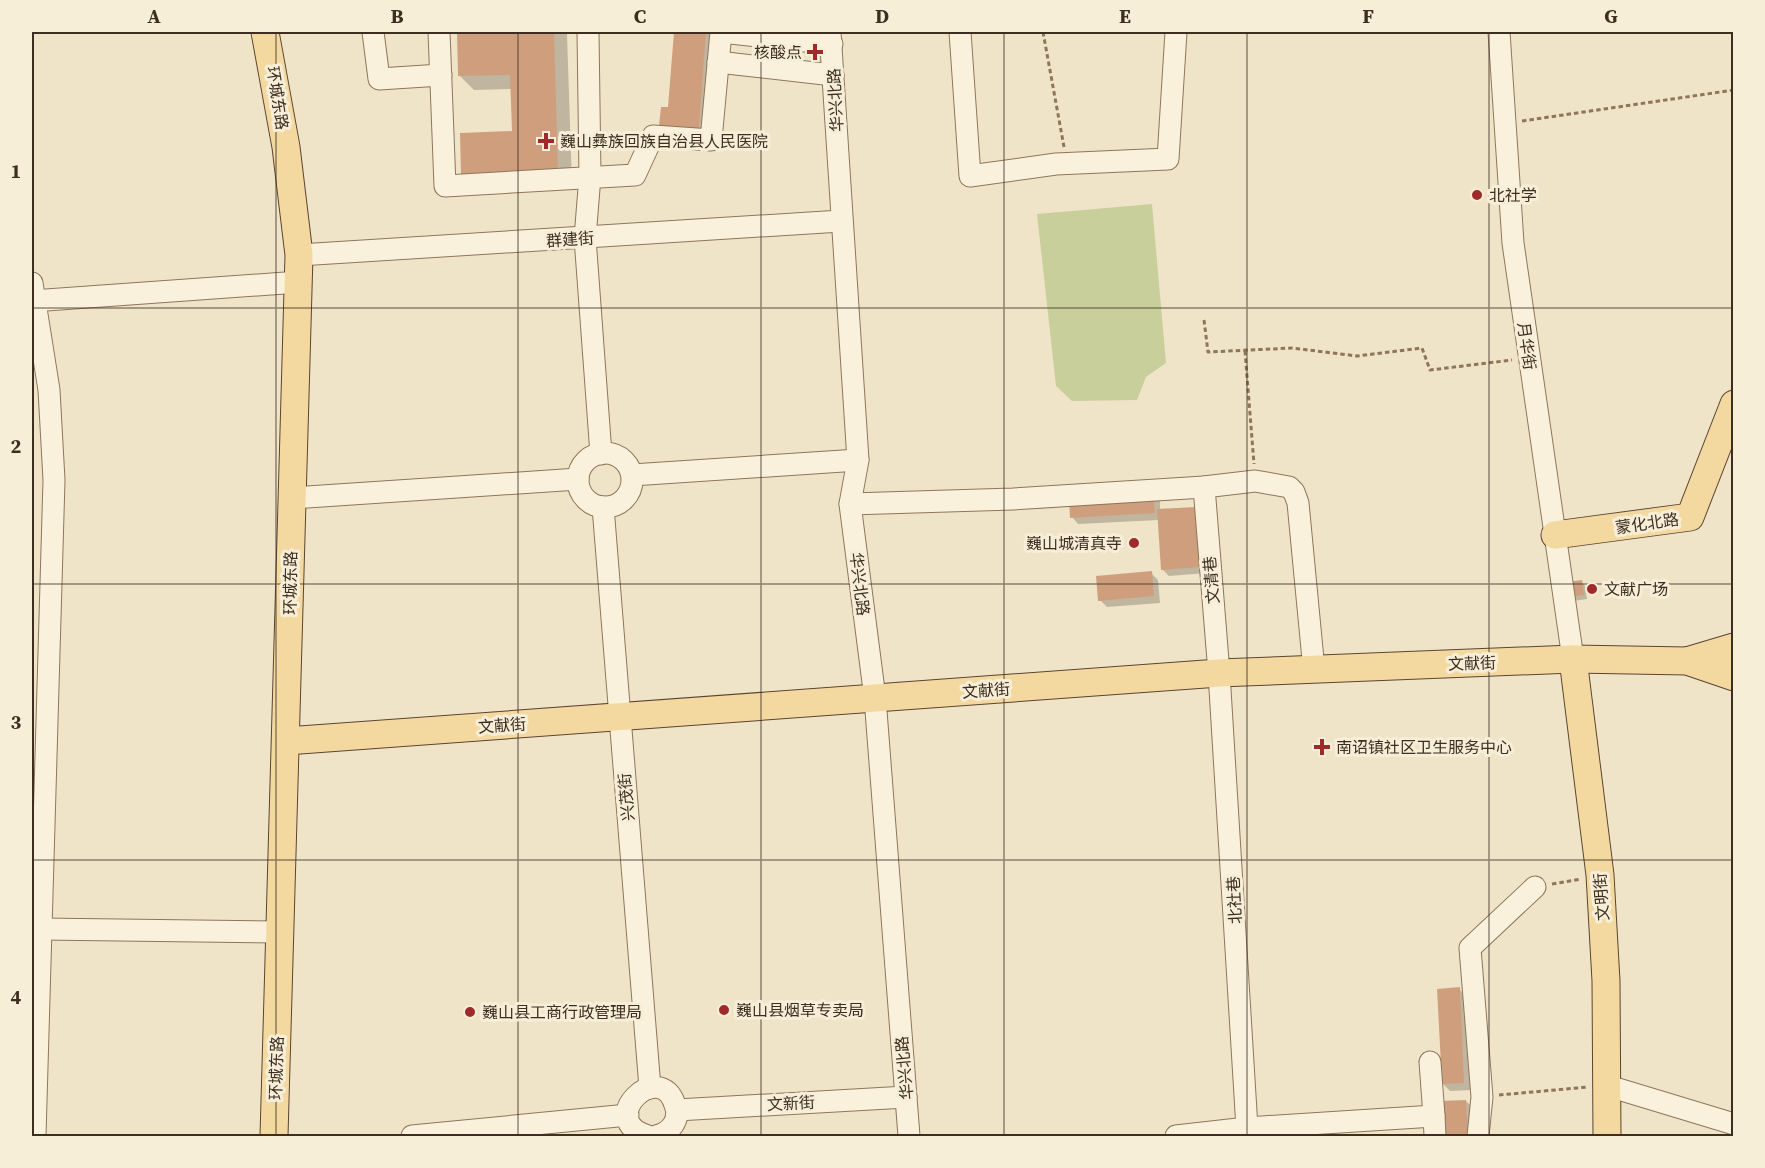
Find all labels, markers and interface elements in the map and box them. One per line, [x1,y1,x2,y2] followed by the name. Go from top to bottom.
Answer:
[147,2,161,30] text: A
[390,2,404,30] text: B
[634,2,646,30] text: C
[875,2,889,30] text: D
[1119,2,1131,30] text: E
[1362,2,1374,30] text: F
[1604,2,1618,30] text: G
[754,41,802,63] place label: 核酸点
[806,43,824,61] marker: 核酸点
[262,65,294,131] street label: 环城东路
[822,67,848,133] street label: 华兴北路
[560,130,768,152] place label: 巍山彝族回族自治县人民医院
[537,132,555,150] marker: 巍山彝族回族自治县人民医院
[11,157,21,185] text: 1
[1489,184,1537,206] place label: 北社学
[1470,188,1484,202] marker: 北社学
[545,226,595,252] street label: 群建街
[1513,321,1541,371] street label: 月华街
[11,432,22,460] text: 2
[1614,508,1680,538] street label: 蒙化北路
[1026,532,1122,554] place label: 巍山城清真寺
[1127,536,1141,550] marker: 巍山城清真寺
[278,551,302,615] street label: 环城东路
[845,551,875,617] street label: 华兴北路
[1198,555,1224,605] street label: 文清巷
[1604,578,1668,600] place label: 文献广场
[1585,582,1599,596] marker: 文献广场
[1448,651,1496,675] street label: 文献街
[961,677,1011,703] street label: 文献街
[11,708,22,736] text: 3
[477,712,527,738] street label: 文献街
[1336,736,1512,758] place label: 南诏镇社区卫生服务中心
[1313,738,1331,756] marker: 南诏镇社区卫生服务中心
[613,772,639,822] street label: 兴茂街
[1588,872,1614,922] street label: 文明街
[1222,875,1246,925] street label: 北社巷
[11,983,22,1011] text: 4
[736,999,864,1021] place label: 巍山县烟草专卖局
[482,1001,642,1023] place label: 巍山县工商行政管理局
[717,1003,731,1017] marker: 巍山县烟草专卖局
[463,1005,477,1019] marker: 巍山县工商行政管理局
[890,1035,918,1101] street label: 华兴北路
[264,1036,288,1100] street label: 环城东路
[766,1091,816,1115] street label: 文新街

